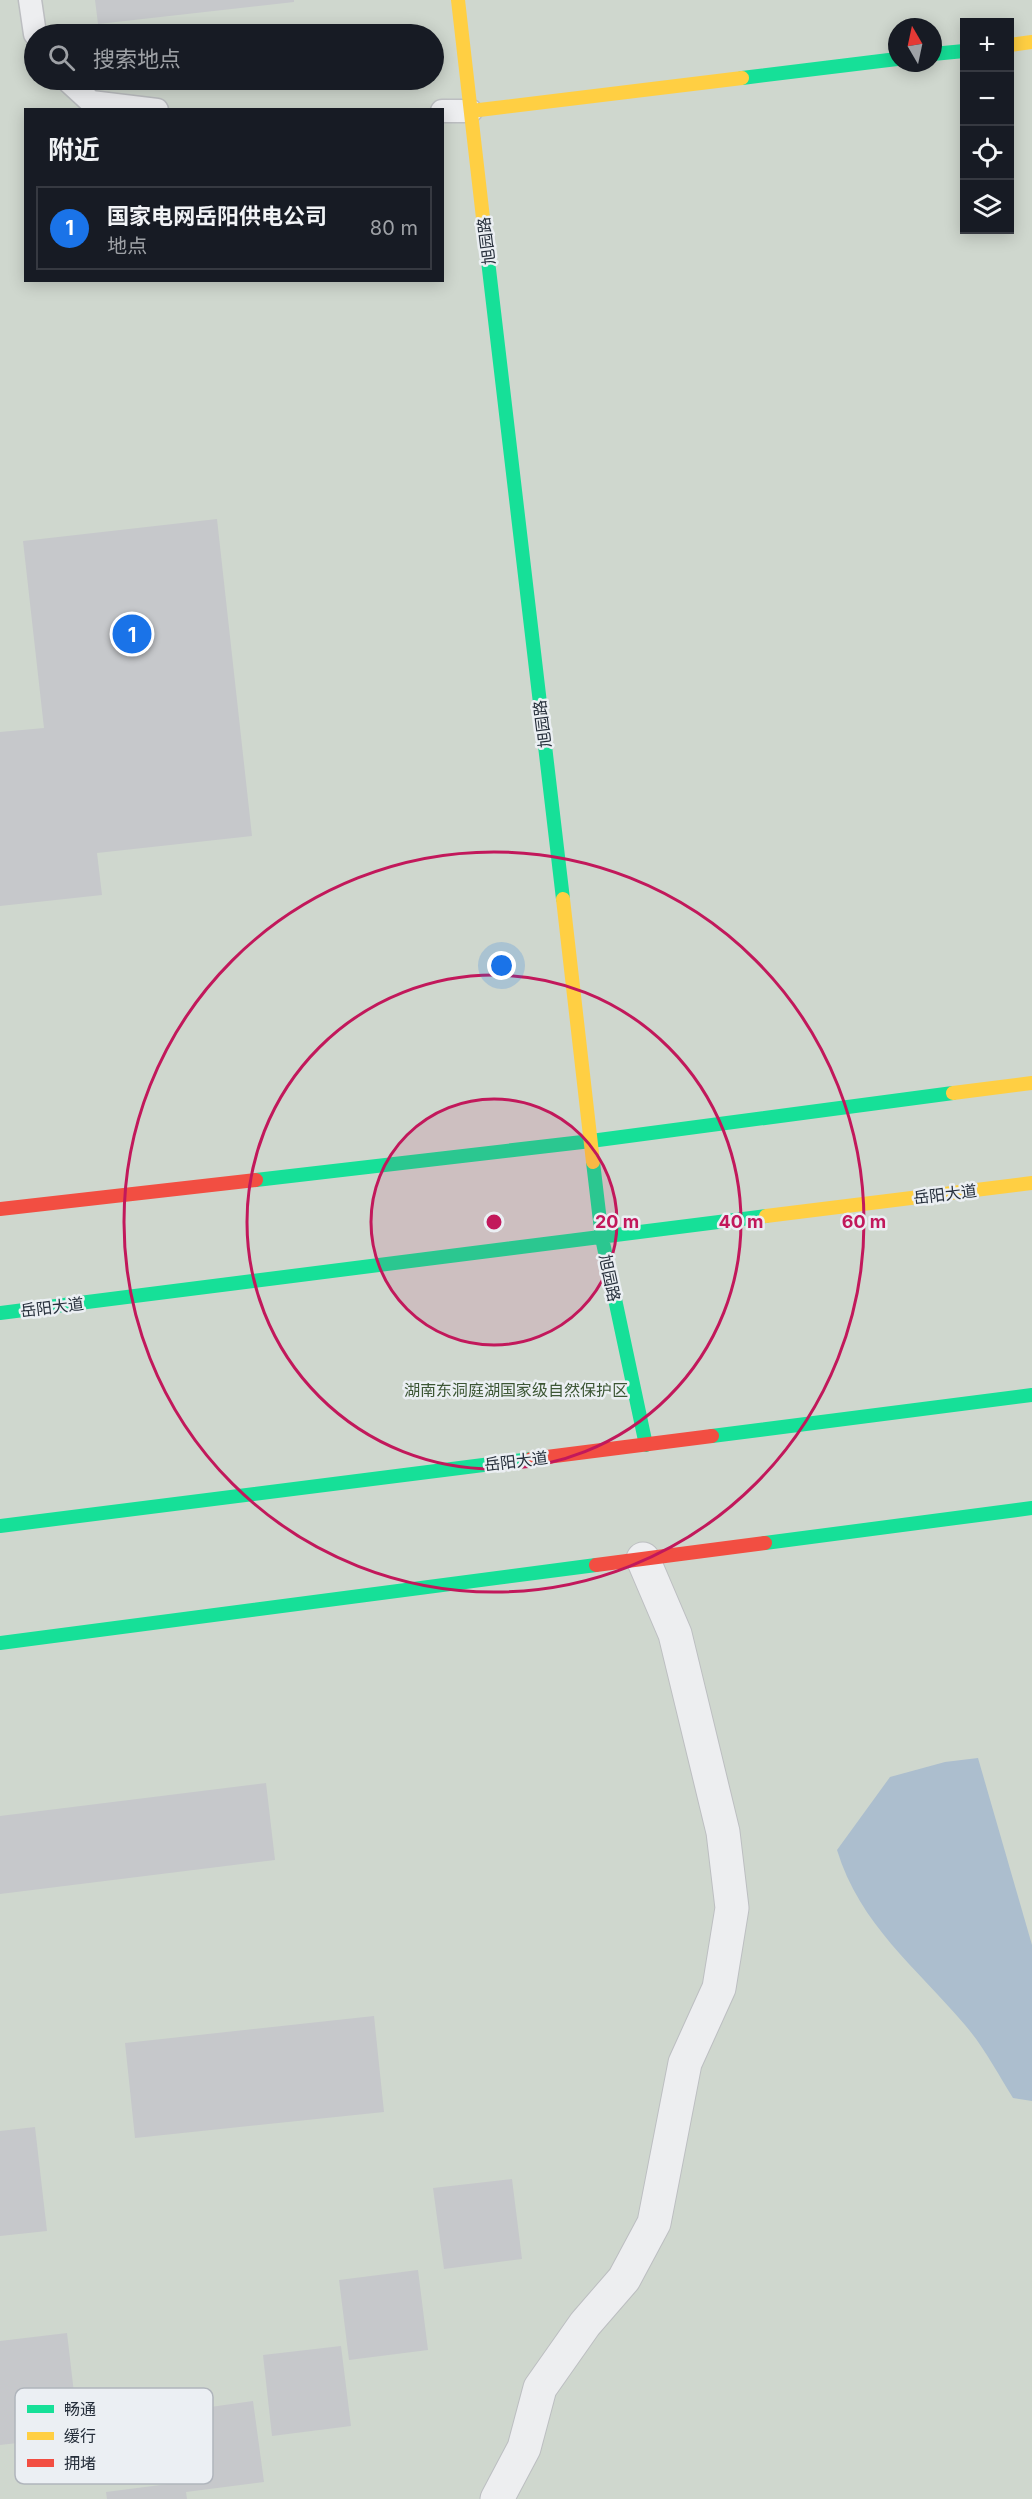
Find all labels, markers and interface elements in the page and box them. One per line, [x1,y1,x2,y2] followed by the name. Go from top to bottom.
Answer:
[888,18,942,72] north arrow
[960,18,1014,234] map controls
[960,18,1014,72] button: +
[24,24,444,90] search box
[45,41,78,74] icon: search
[93,46,181,72] text: 搜索地点
[960,72,1014,126] button: −
[960,126,1014,180] button: locate
[48,134,100,165] text: 附近
[960,180,1014,234] button: layers
[107,203,327,229] text: 国家电网岳阳供电公司
[65,216,74,240] text: 1
[370,216,418,240] text: 80 m
[473,216,499,266] street label: 旭园路
[107,234,147,258] text: 地点
[112,612,152,656] pin: 1
[529,699,555,749] street label: 旭园路
[487,951,516,980] your location
[912,1180,978,1208] street label: 岳阳大道
[595,1211,639,1232] text: 20 m
[719,1211,764,1232] text: 40 m
[842,1211,886,1232] text: 60 m
[484,1212,504,1232] centre of rings
[595,1252,625,1304] street label: 旭园路
[19,1293,85,1321] street label: 岳阳大道
[404,1380,628,1400] park label: 湖南东洞庭湖国家级自然保护区
[483,1447,549,1475] street label: 岳阳大道
[15,2388,213,2484] legend
[64,2399,96,2419] text: 畅通
[64,2426,96,2446] text: 缓行
[64,2453,96,2473] text: 拥堵

